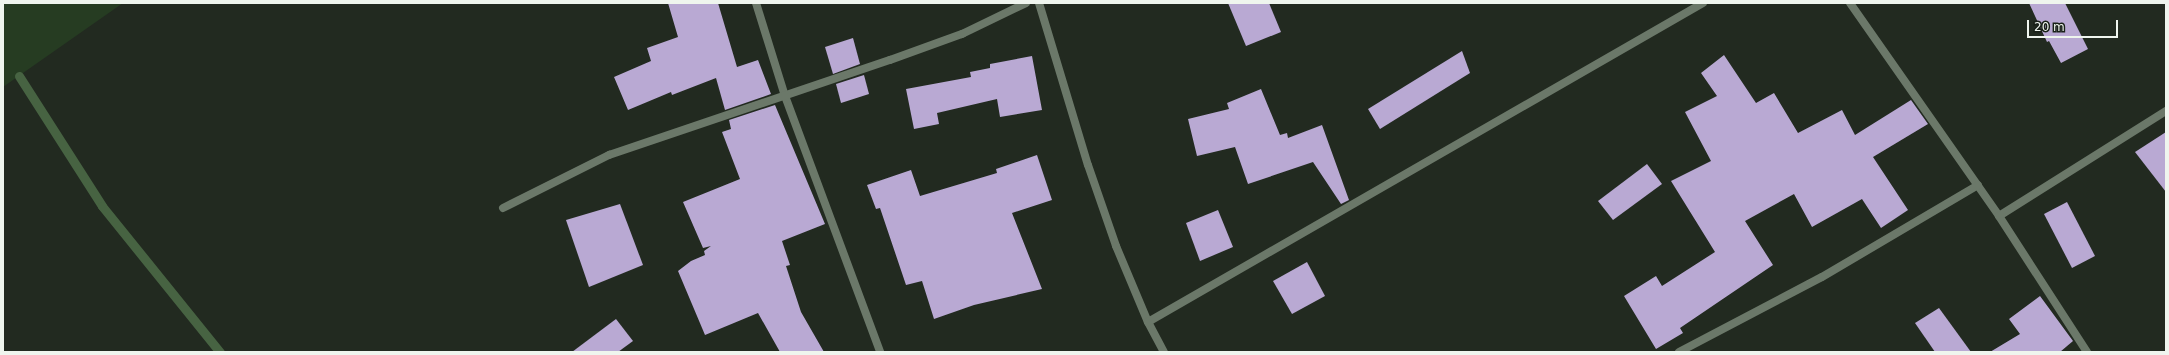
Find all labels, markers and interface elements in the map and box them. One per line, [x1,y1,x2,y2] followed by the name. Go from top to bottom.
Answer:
[2029,12,2120,38] scale bar
[2034,20,2065,34] text: 20 m

